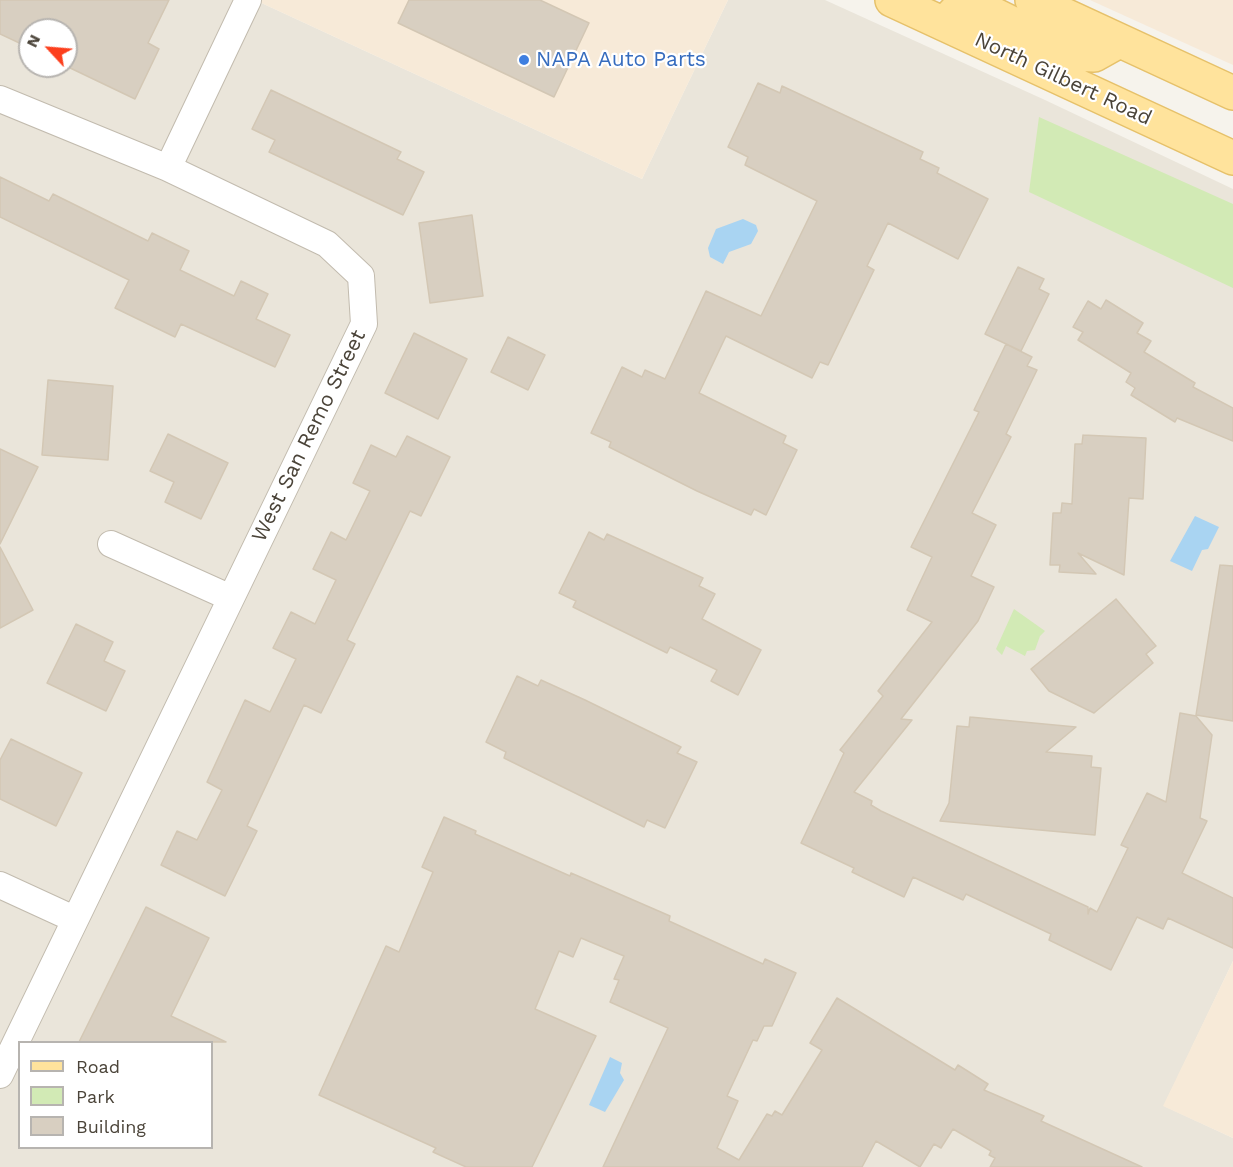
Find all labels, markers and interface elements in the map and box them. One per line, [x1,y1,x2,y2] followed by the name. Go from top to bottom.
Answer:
[18,18,78,78] north arrow
[970,27,1156,131] street label: North Gilbert Road
[22,31,44,50] text: N
[536,47,706,73] place label: NAPA Auto Parts
[517,53,531,67] marker: NAPA Auto Parts
[247,326,371,546] street label: West San Remo Street
[18,1041,213,1149] legend
[76,1056,120,1077] text: Road
[76,1086,115,1107] text: Park
[76,1116,146,1137] text: Building

